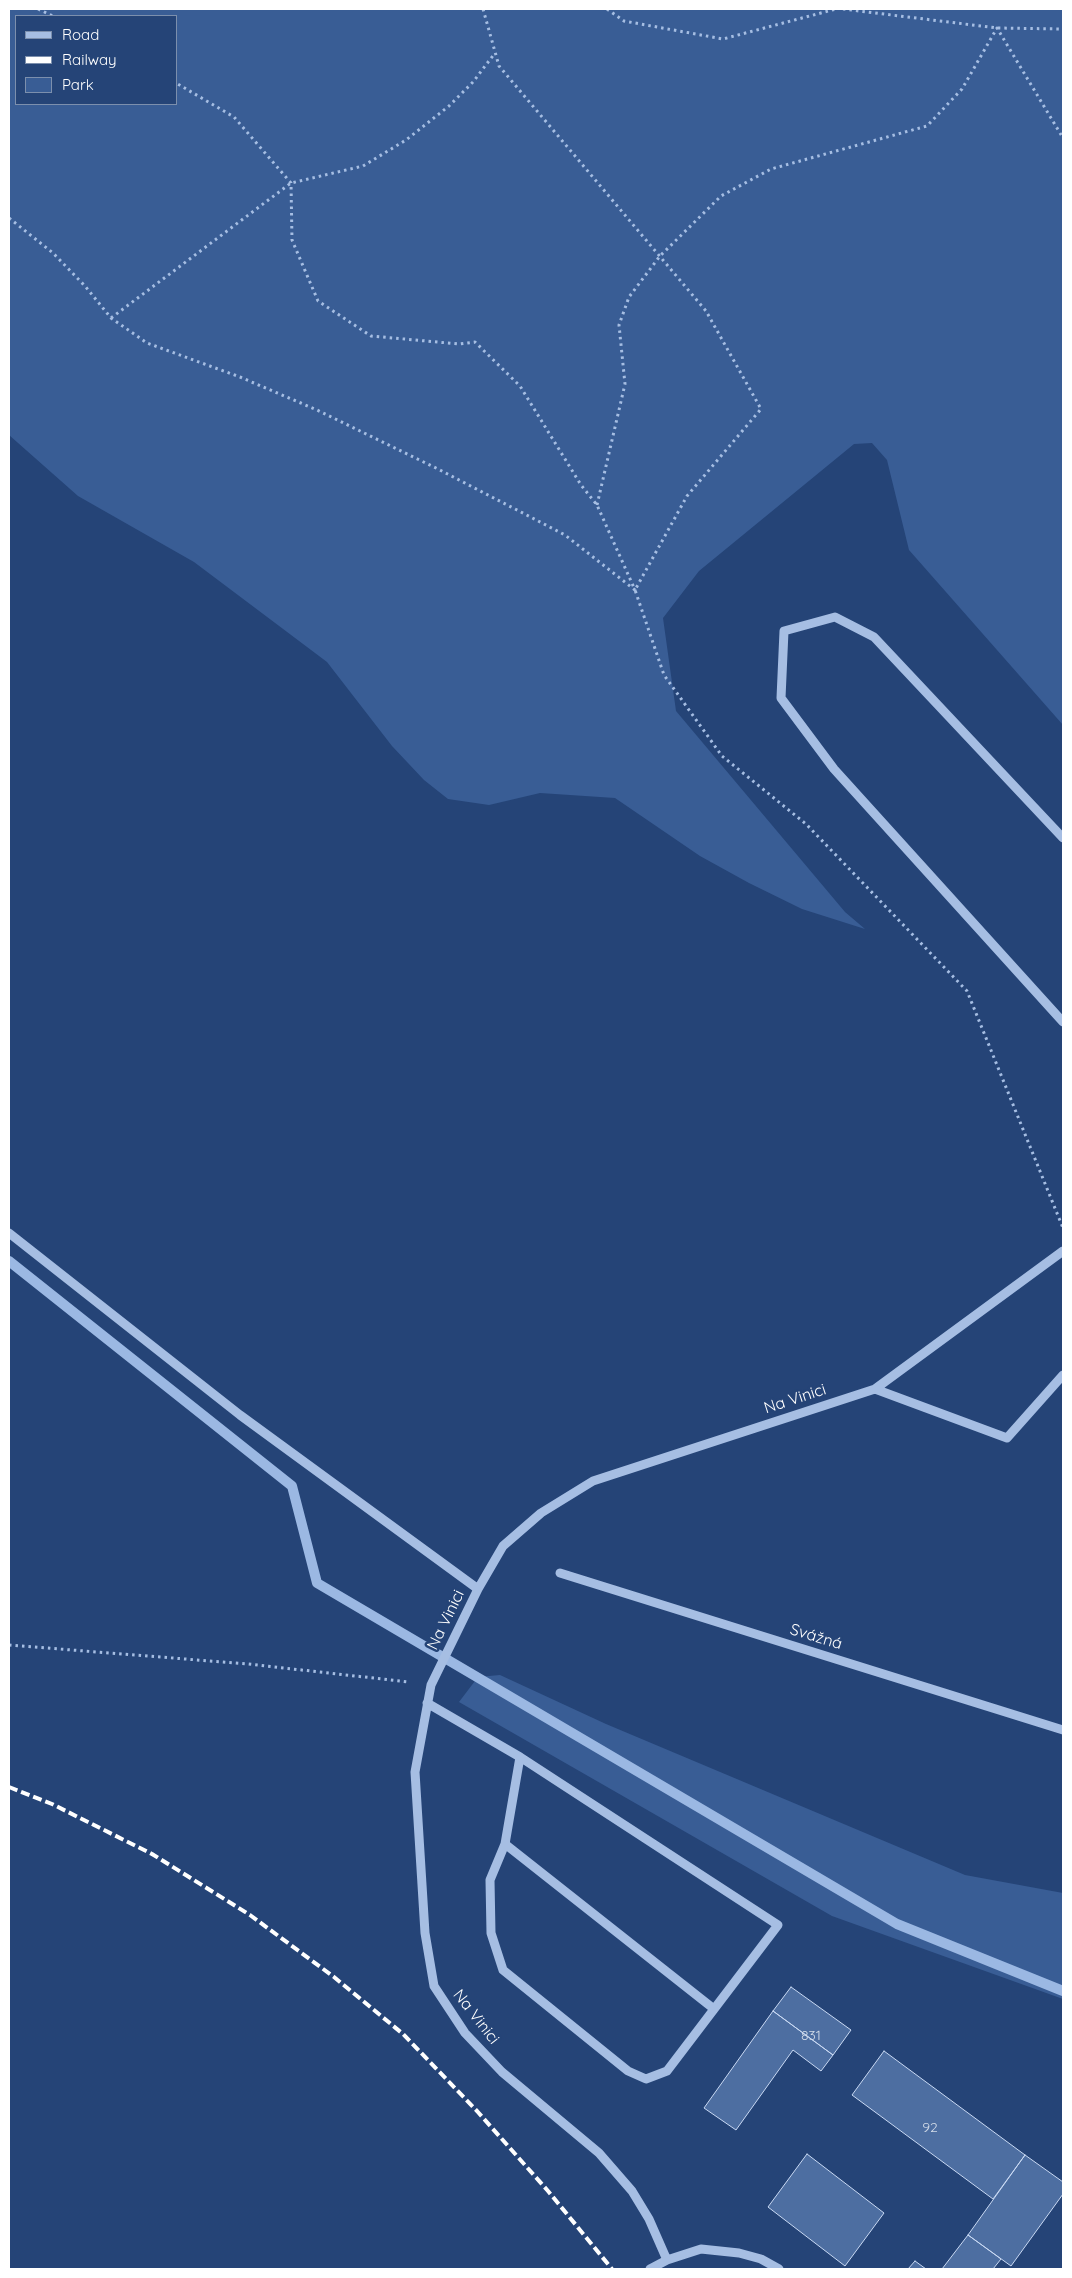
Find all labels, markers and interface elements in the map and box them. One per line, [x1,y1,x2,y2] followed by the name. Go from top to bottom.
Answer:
[15,15,178,105] legend
[62,25,99,44] text: Road
[62,50,117,69] text: Railway
[62,75,94,94] text: Park
[762,1380,828,1418] street label: Na Vinici
[423,1587,469,1653] street label: Na Vinici
[788,1620,844,1654] street label: Svážná
[449,1986,503,2048] street label: Na Vinici
[801,2028,821,2044] house number: 831
[922,2120,938,2136] house number: 92

